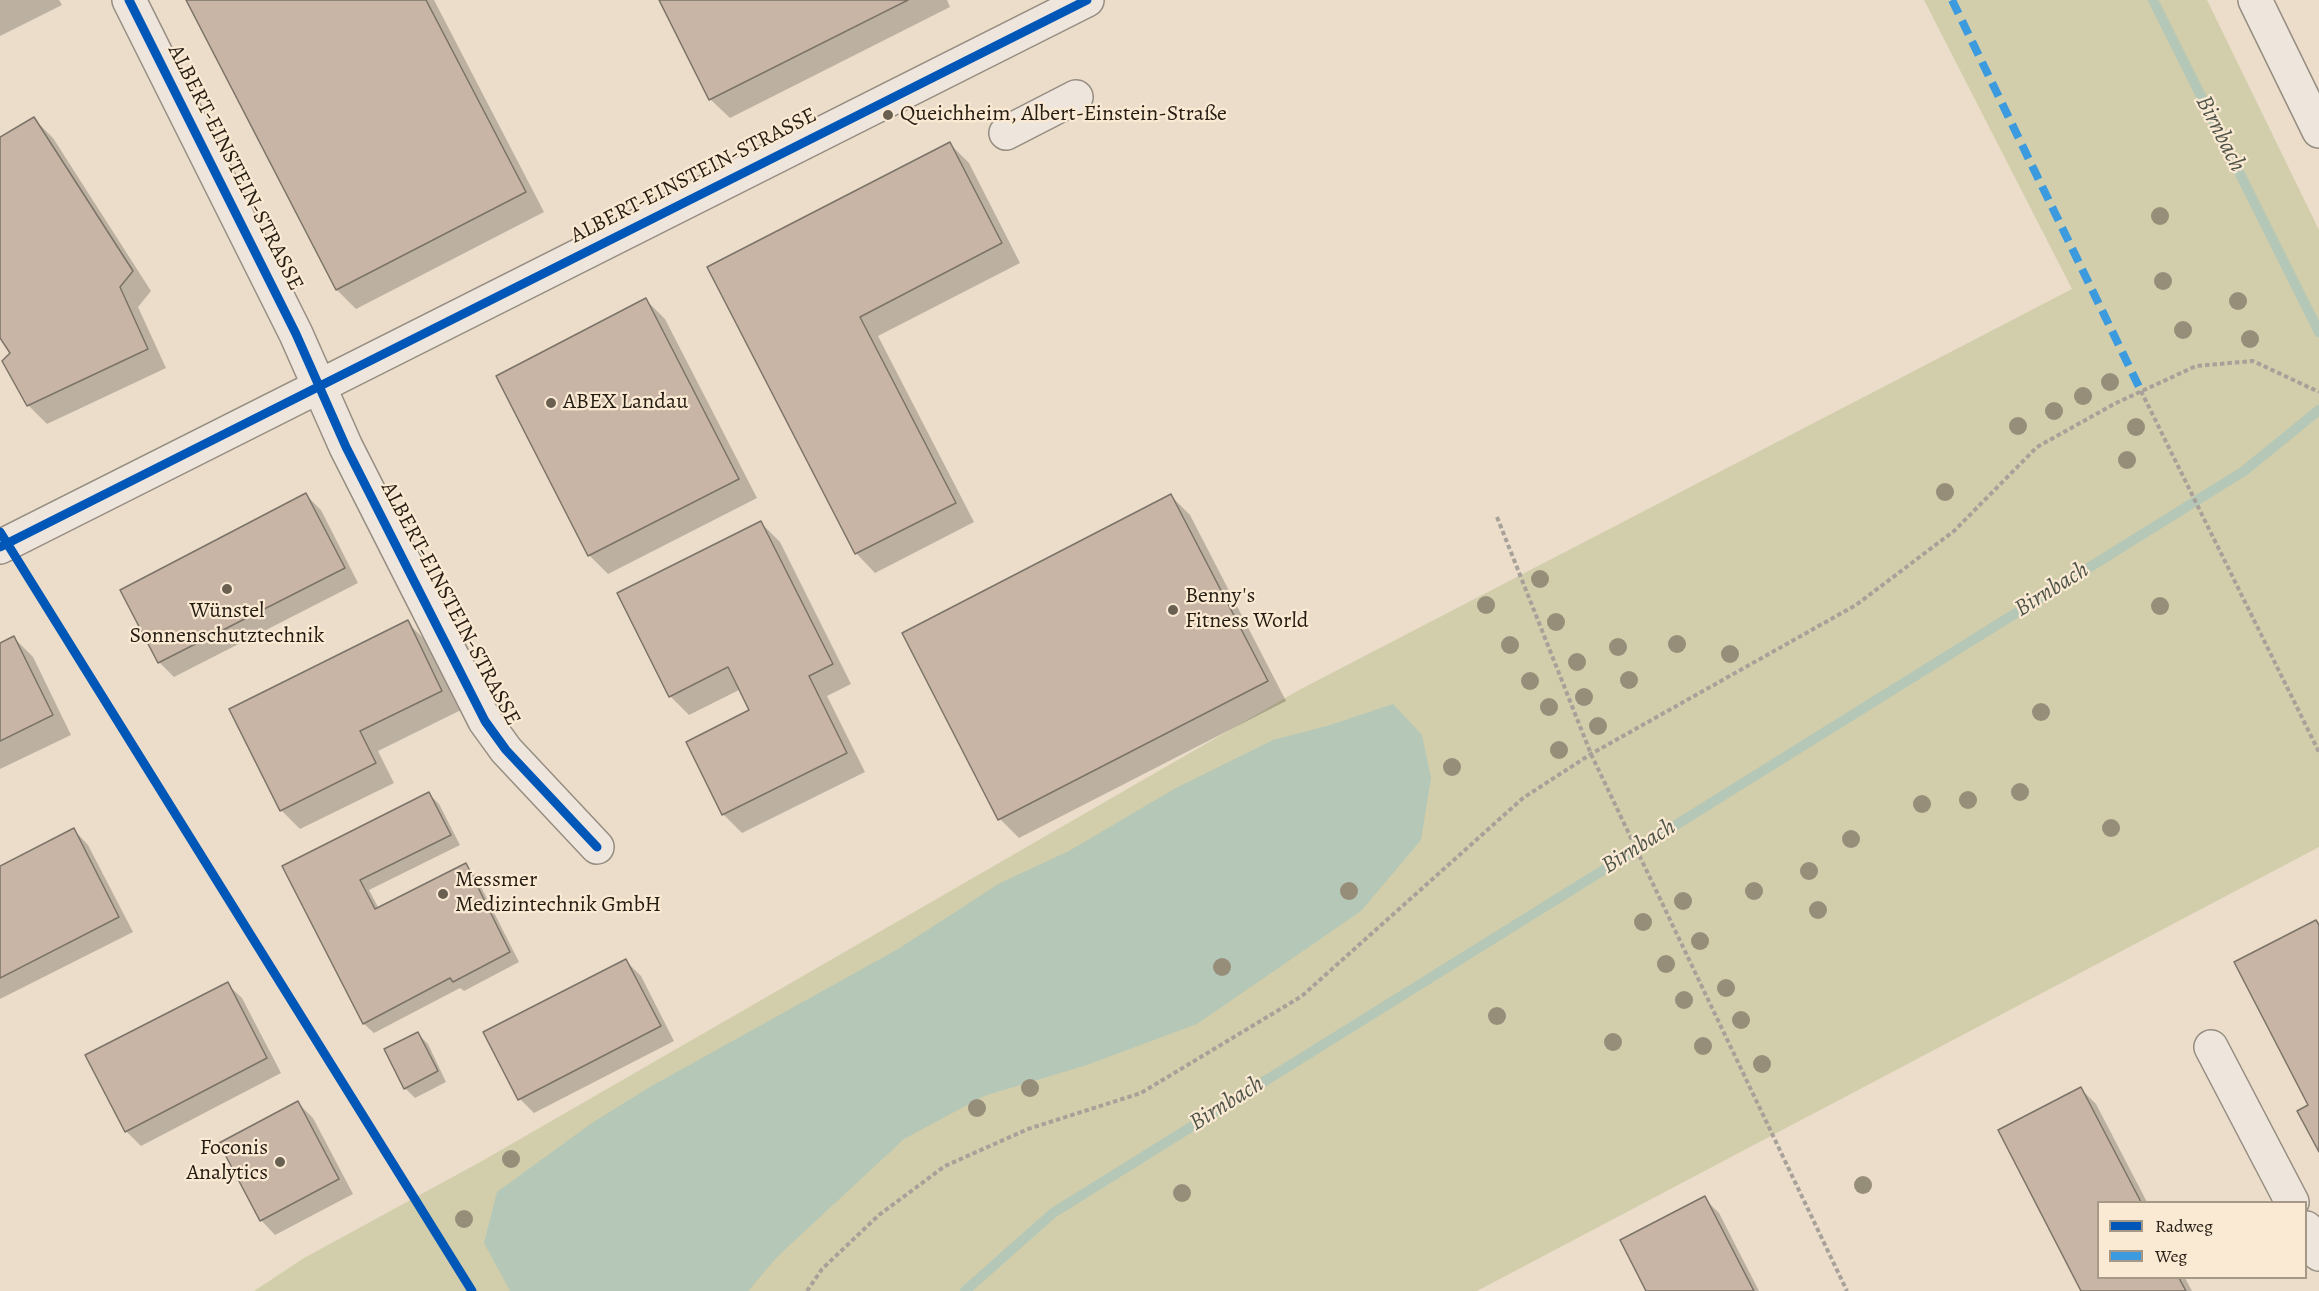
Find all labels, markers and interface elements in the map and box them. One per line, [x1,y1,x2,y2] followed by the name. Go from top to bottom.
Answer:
[161,41,309,295] street label: ALBERT-EINSTEIN-STRASSE
[2189,91,2251,177] water label: Birnbach
[567,102,821,250] street label: ALBERT-EINSTEIN-STRASSE
[900,102,1227,128] place label: Queichheim, Albert-Einstein-Straße
[881,108,895,122] marker: Queichheim, Albert-Einstein-Straße
[563,390,688,416] place label: ABEX Landau
[544,396,558,410] marker: ABEX Landau
[374,478,526,730] street label: ALBERT-EINSTEIN-STRASSE
[2010,556,2094,624] water label: Birnbach
[220,582,234,596] marker: Wünstel Sonnenschutztechnik
[1185,584,1309,636] place label: Benny's Fitness World
[130,599,324,650] place label: Wünstel Sonnenschutztechnik
[1166,603,1180,617] marker: Benny's Fitness World
[1597,813,1681,881] water label: Birnbach
[455,868,661,920] place label: Messmer Medizintechnik GmbH
[436,887,450,901] marker: Messmer Medizintechnik GmbH
[1185,1070,1269,1138] water label: Birnbach
[186,1136,268,1188] place label: Foconis Analytics
[273,1155,287,1169] marker: Foconis Analytics
[2097,1201,2307,1279] legend
[2155,1214,2213,1238] text: Radweg
[2155,1244,2187,1268] text: Weg

